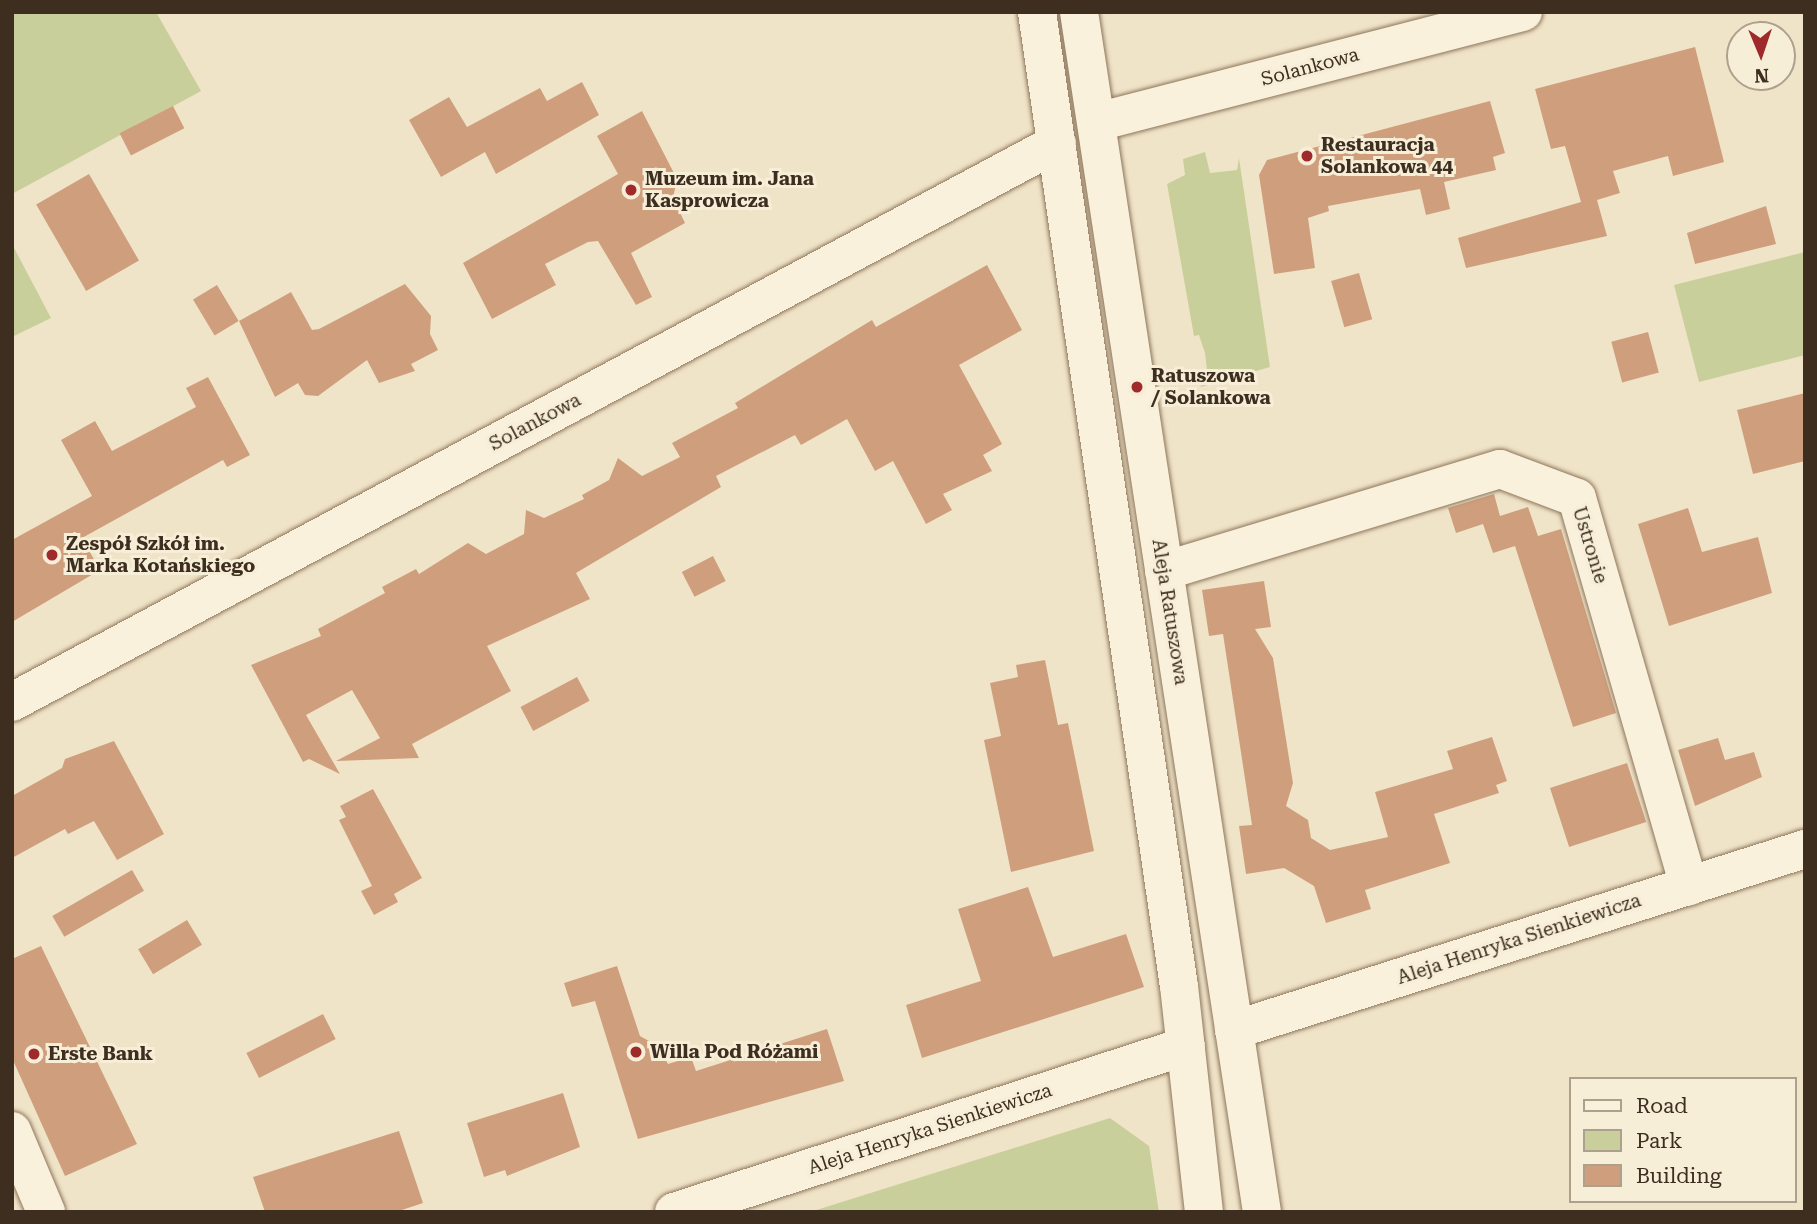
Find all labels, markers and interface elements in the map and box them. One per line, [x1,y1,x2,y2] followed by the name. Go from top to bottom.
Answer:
[1726,21,1796,91] north arrow
[1259,43,1361,91] street label: Solankowa
[1754,64,1769,87] text: N
[1321,134,1453,178] place label: Restauracja Solankowa 44
[1299,148,1315,164] marker: Restauracja Solankowa 44
[645,168,814,212] place label: Muzeum im. Jana Kasprowicza
[623,182,639,198] marker: Muzeum im. Jana Kasprowicza
[1151,365,1271,409] place label: Ratuszowa / Solankowa
[1129,379,1145,395] marker: Ratuszowa / Solankowa
[485,388,585,456] street label: Solankowa
[1568,504,1612,586] street label: Ustronie
[66,533,255,577] place label: Zespół Szkół im. Marka Kotańskiego
[1147,537,1193,687] street label: Aleja Ratuszowa
[44,547,60,563] marker: Zespół Szkół im. Marka Kotańskiego
[1394,889,1644,989] street label: Aleja Henryka Sienkiewicza
[650,1041,818,1063] place label: Willa Pod Różami
[48,1043,153,1065] place label: Erste Bank
[628,1044,644,1060] marker: Willa Pod Różami
[26,1046,42,1062] marker: Erste Bank
[1568,1077,1796,1203] legend
[805,1079,1055,1179] street label: Aleja Henryka Sienkiewicza
[1636,1094,1688,1118] text: Road
[1636,1129,1682,1153] text: Park
[1636,1164,1722,1188] text: Building

